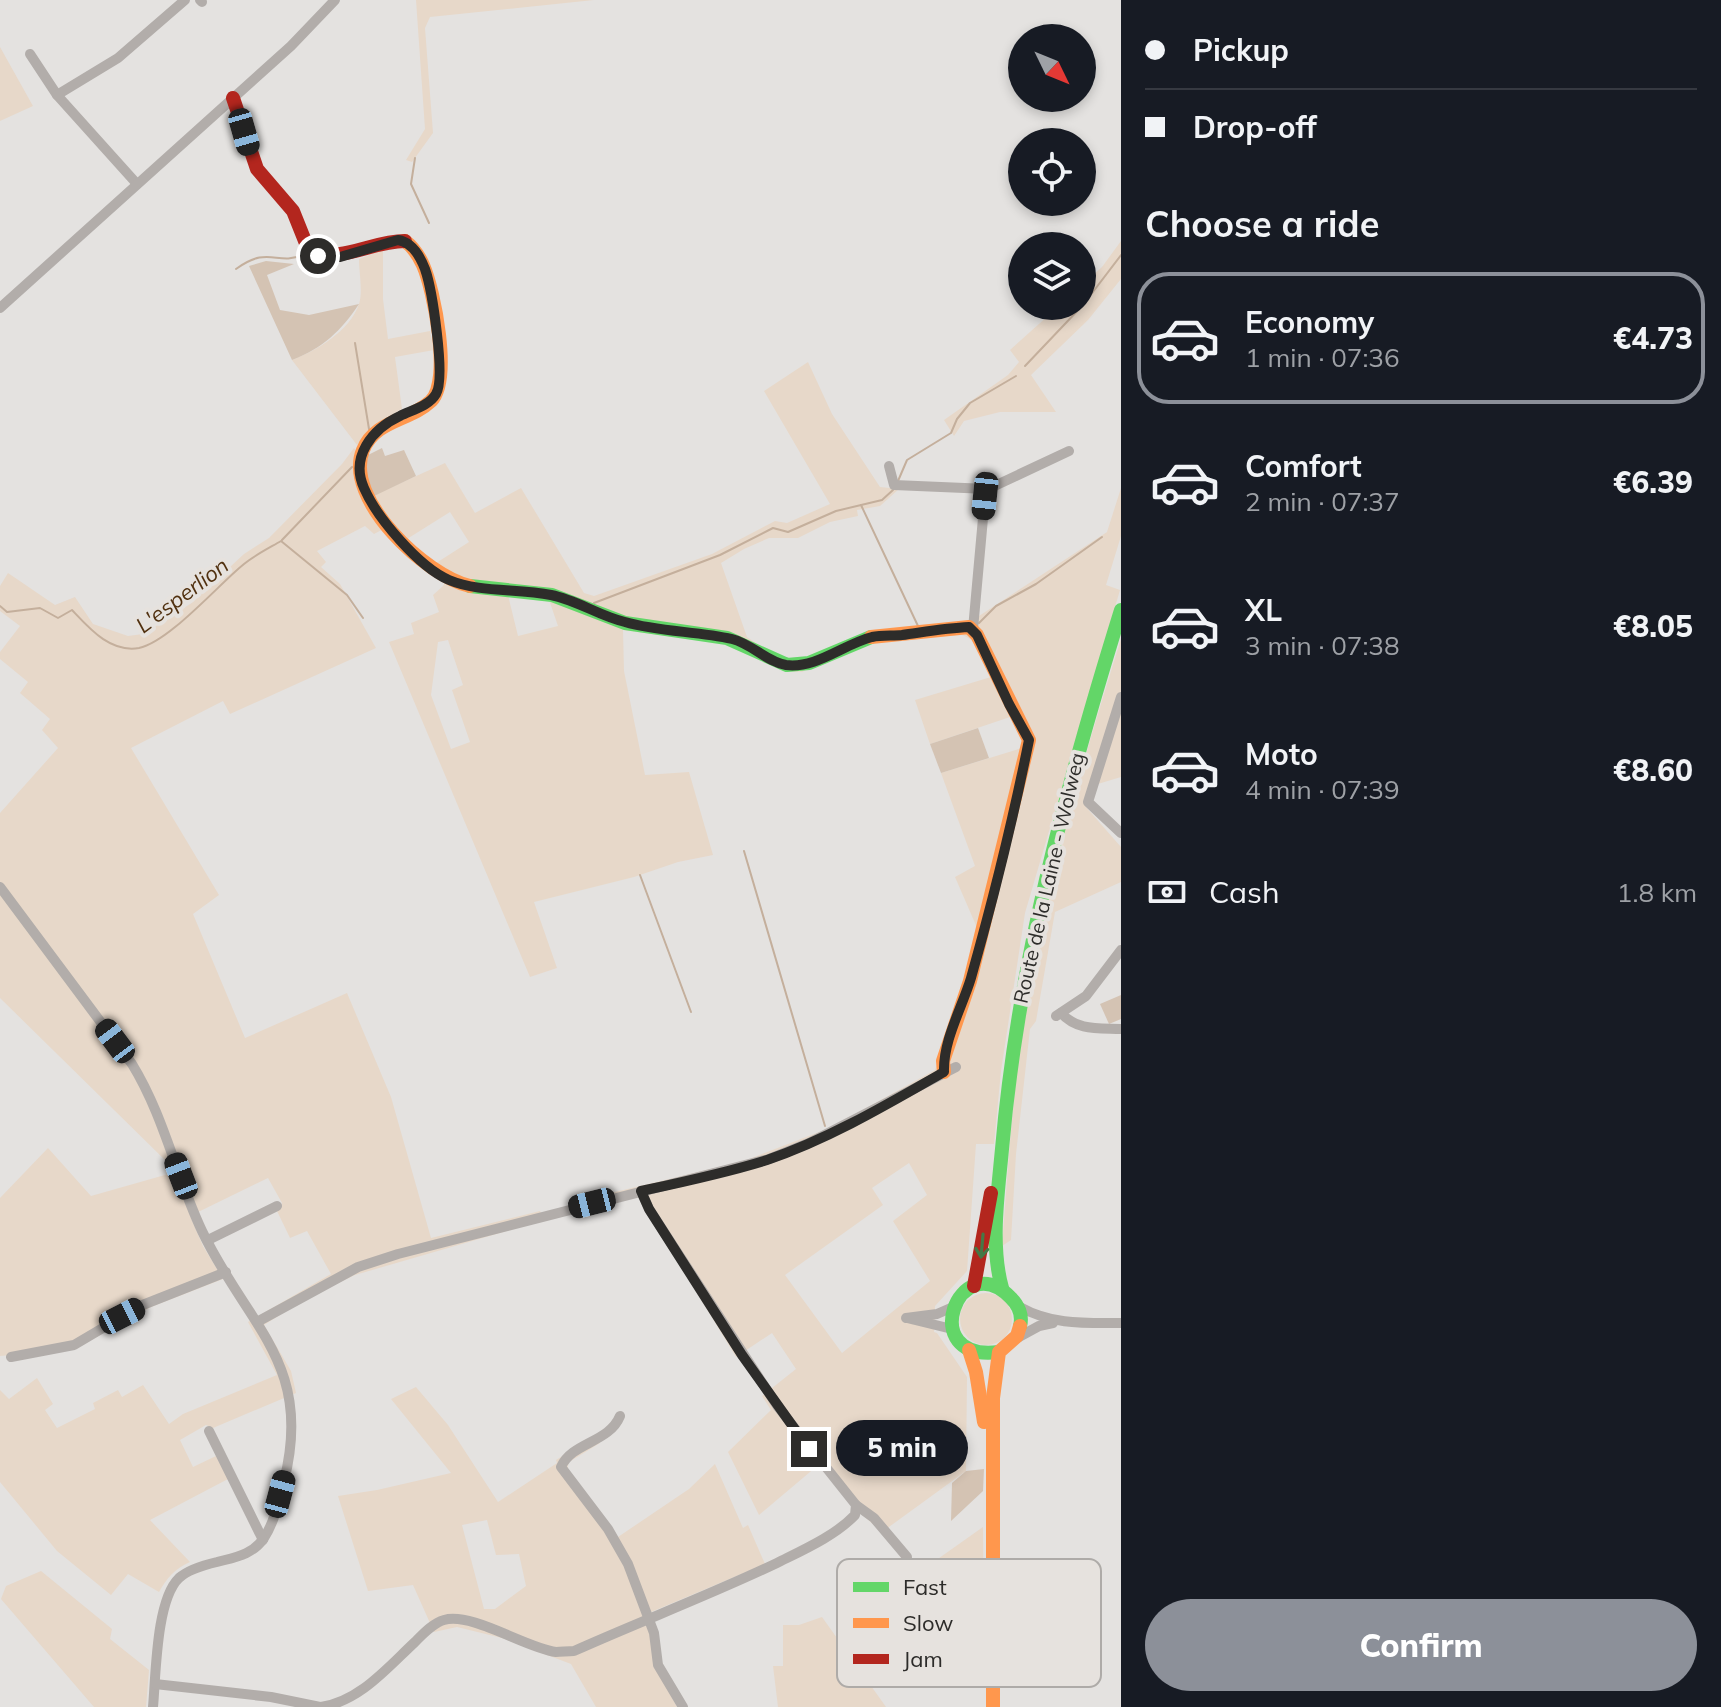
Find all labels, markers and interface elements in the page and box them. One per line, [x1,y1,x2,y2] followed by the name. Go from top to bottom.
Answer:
[1008,24,1096,112] north arrow
[1008,24,1096,320] map controls
[1193,31,1289,69] text: Pickup
[226,106,262,158] car
[1193,108,1317,146] text: Drop-off
[1008,128,1096,216] button: locate
[1145,201,1379,246] text: Choose a ride
[1008,232,1096,320] button: layers
[300,238,336,274] route start
[1149,302,1221,374] icon: car
[1245,303,1374,341] text: Economy
[1613,319,1693,357] text: €4.73
[1245,341,1400,374] text: 1 min · 07:36
[1149,446,1221,518] icon: car
[1245,447,1362,485] text: Comfort
[1613,463,1693,501] text: €6.39
[971,471,999,521] car
[1245,485,1400,518] text: 2 min · 07:37
[130,551,234,639] water label: L'esperlion
[1149,590,1221,662] icon: car
[1245,591,1282,629] text: XL
[1613,607,1693,645] text: €8.05
[1245,629,1400,662] text: 3 min · 07:38
[1149,734,1221,806] icon: car
[1245,735,1318,773] text: Moto
[1008,750,1090,1006] street label: Route de la Laine - Wolweg
[1613,751,1693,789] text: €8.60
[1245,773,1400,806] text: 4 min · 07:39
[1145,870,1189,914] icon: cash
[1209,873,1280,911] text: Cash
[1617,876,1697,909] text: 1.8 km
[91,1015,139,1067] car
[161,1149,201,1203] car
[566,1186,618,1220] car
[974,1232,989,1259] one-way arrow
[95,1294,149,1338] car
[837,1421,969,1477] callout: 5 min
[791,1431,827,1467] route end
[867,1431,937,1464] text: 5 min
[262,1468,298,1520] car
[837,1559,1101,1687] legend
[903,1573,947,1601] text: Fast
[1145,1599,1697,1691] button: Confirm
[903,1609,953,1637] text: Slow
[903,1645,943,1673] text: Jam

